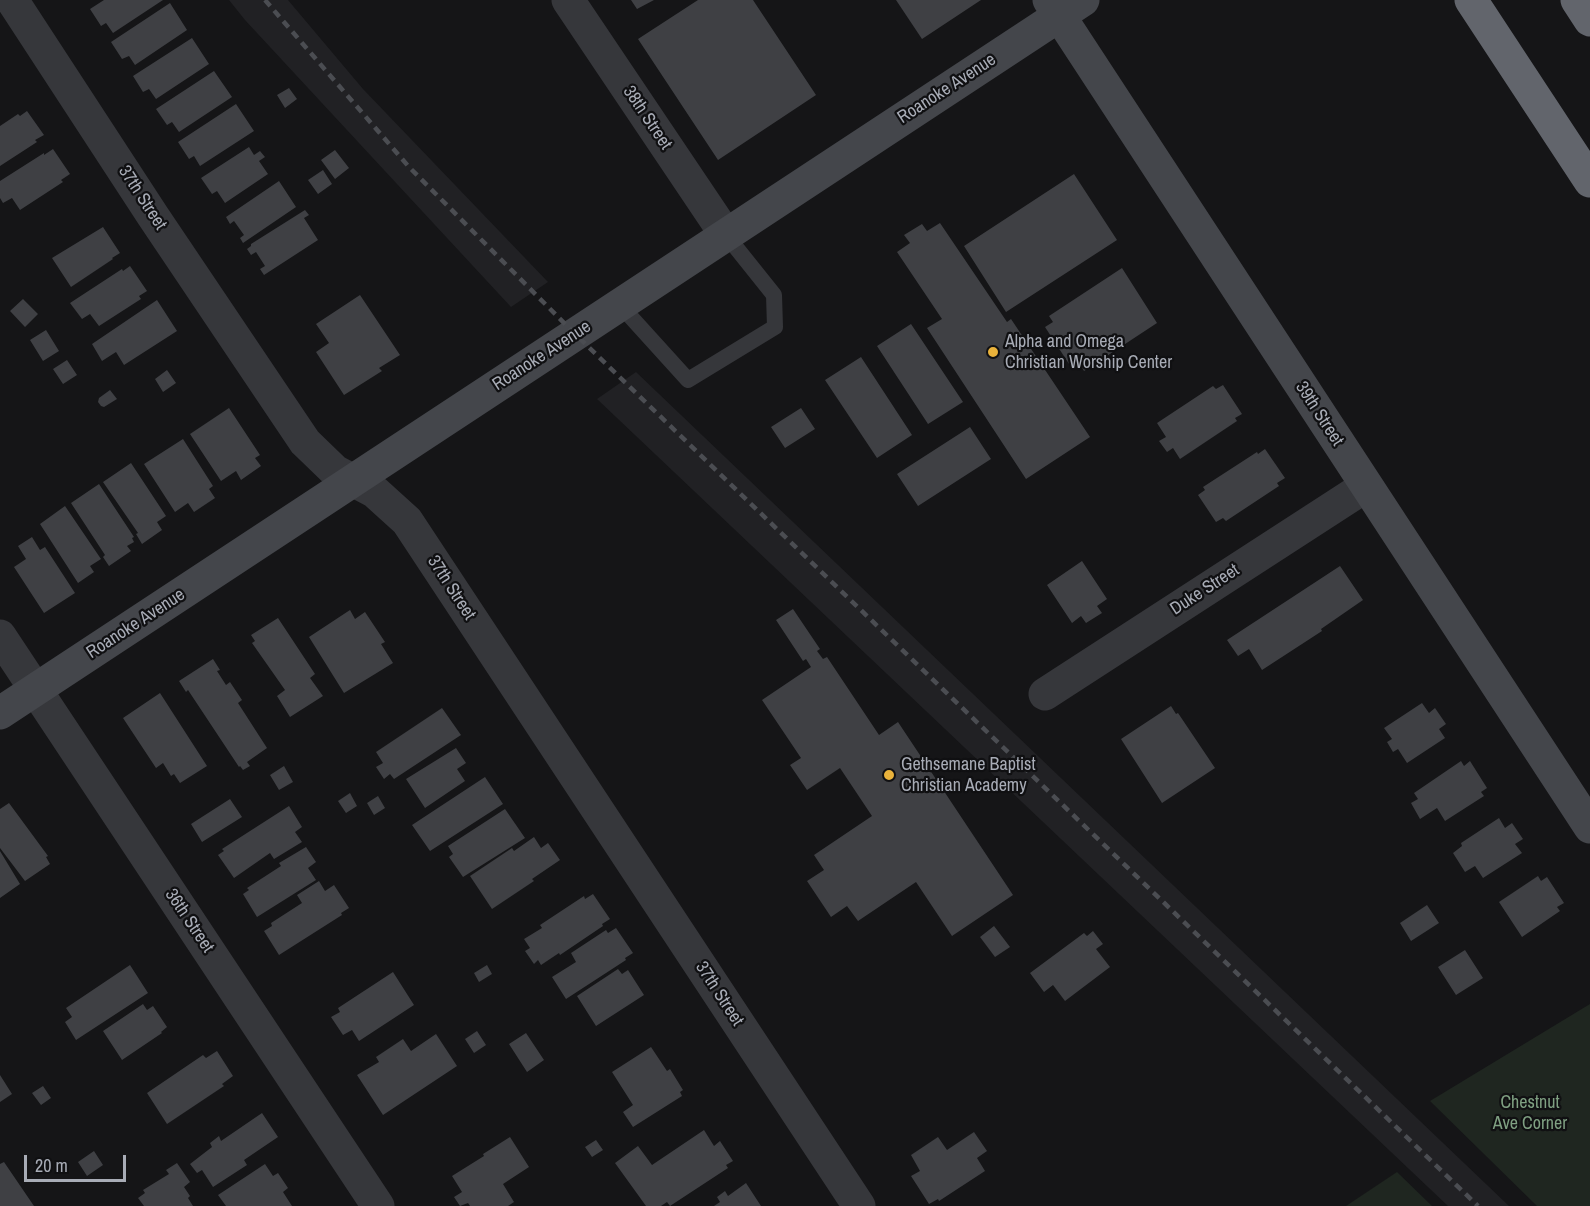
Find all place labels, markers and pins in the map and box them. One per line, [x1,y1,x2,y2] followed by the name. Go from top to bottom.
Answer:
[1005,331,1172,374] place label: Alpha and Omega Christian Worship Center
[986,345,1000,359] marker: Alpha and Omega Christian Worship Center
[901,754,1036,796] place label: Gethsemane Baptist Christian Academy
[882,768,896,782] marker: Gethsemane Baptist Christian Academy

